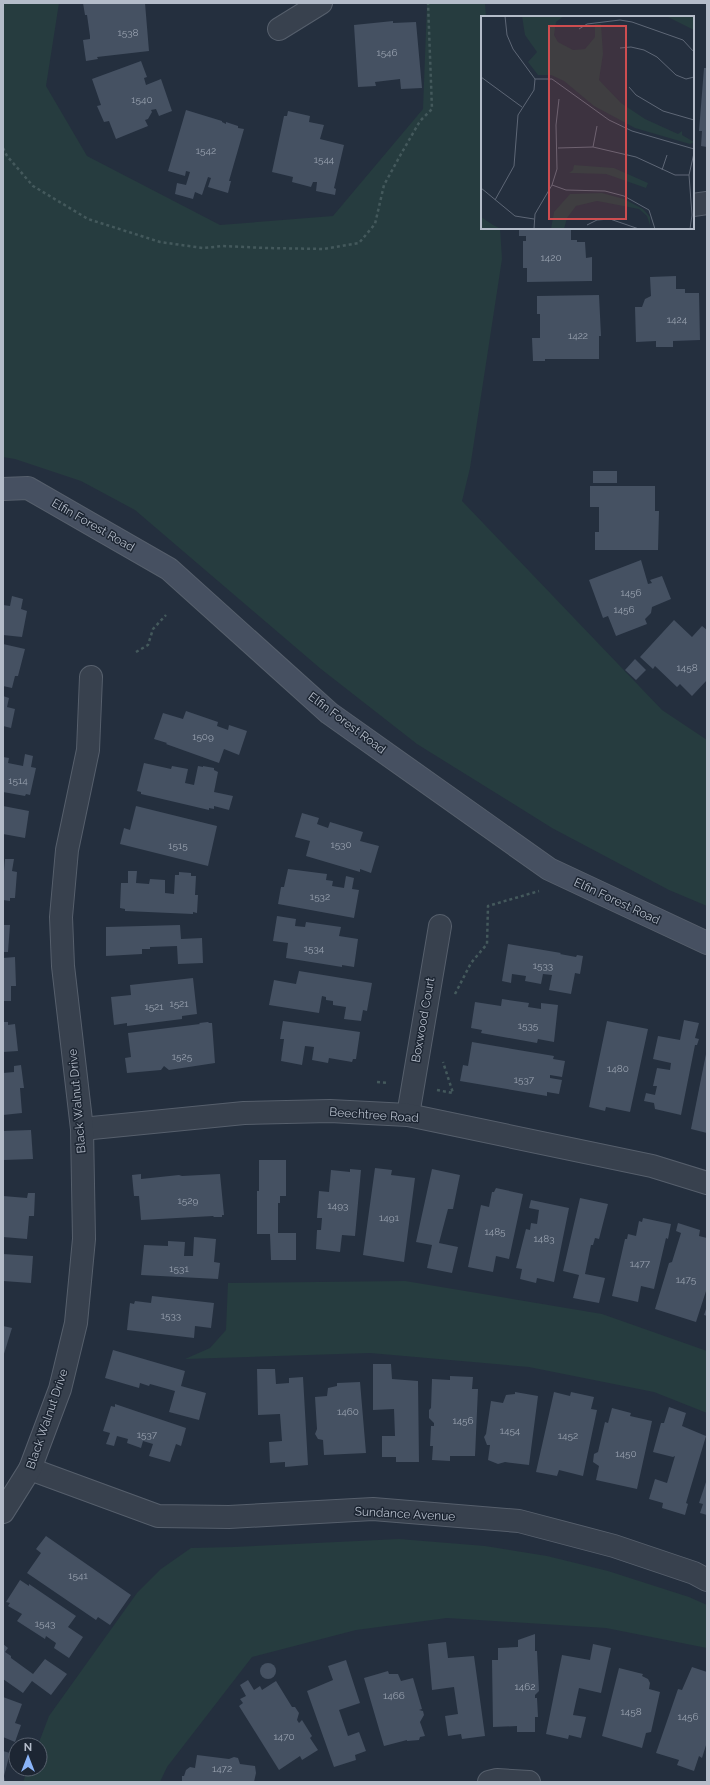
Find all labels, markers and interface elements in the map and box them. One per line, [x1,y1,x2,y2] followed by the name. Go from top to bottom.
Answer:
[481,16,694,229] inset map
[118,27,139,38] house number: 1538
[376,47,398,58] house number: 1546
[131,94,153,105] house number: 1540
[196,145,216,156] house number: 1542
[314,154,335,165] house number: 1544
[540,252,562,263] house number: 1420
[667,314,688,325] house number: 1424
[568,330,588,341] house number: 1422
[49,496,137,554] street label: Elfin Forest Road
[620,587,642,598] house number: 1456
[613,604,635,615] house number: 1456
[676,662,698,673] house number: 1458
[306,689,388,757] street label: Elfin Forest Road
[192,731,214,742] house number: 1509
[8,775,28,786] house number: 1514
[330,839,352,850] house number: 1530
[168,840,188,851] house number: 1515
[572,875,662,927] street label: Elfin Forest Road
[310,891,330,902] house number: 1532
[304,943,325,954] house number: 1534
[533,960,553,971] house number: 1533
[409,976,437,1064] street label: Boxwood Court
[169,998,189,1009] house number: 1521
[144,1001,164,1012] house number: 1521
[518,1020,539,1031] house number: 1535
[65,1048,89,1154] street label: Black Walnut Drive
[172,1051,193,1062] house number: 1525
[607,1063,629,1074] house number: 1480
[514,1074,535,1085] house number: 1537
[329,1105,419,1125] street label: Beechtree Road
[178,1195,199,1206] house number: 1529
[328,1200,348,1211] house number: 1493
[379,1212,400,1223] house number: 1491
[484,1226,506,1237] house number: 1485
[533,1233,555,1244] house number: 1483
[630,1258,651,1269] house number: 1477
[169,1263,189,1274] house number: 1531
[676,1274,697,1285] house number: 1475
[161,1310,181,1321] house number: 1533
[23,1367,71,1471] street label: Black Walnut Drive
[337,1406,359,1417] house number: 1460
[452,1415,474,1426] house number: 1456
[500,1425,521,1436] house number: 1454
[137,1429,158,1440] house number: 1537
[558,1430,578,1441] house number: 1452
[615,1448,637,1459] house number: 1450
[354,1504,456,1524] street label: Sundance Avenue
[68,1570,88,1581] house number: 1541
[35,1618,55,1629] house number: 1543
[515,1681,535,1692] house number: 1462
[383,1690,405,1701] house number: 1466
[620,1706,642,1717] house number: 1458
[677,1711,699,1722] house number: 1456
[273,1731,295,1742] house number: 1470
[8,1737,48,1777] north arrow
[24,1741,32,1754] text: N
[212,1763,232,1774] house number: 1472

